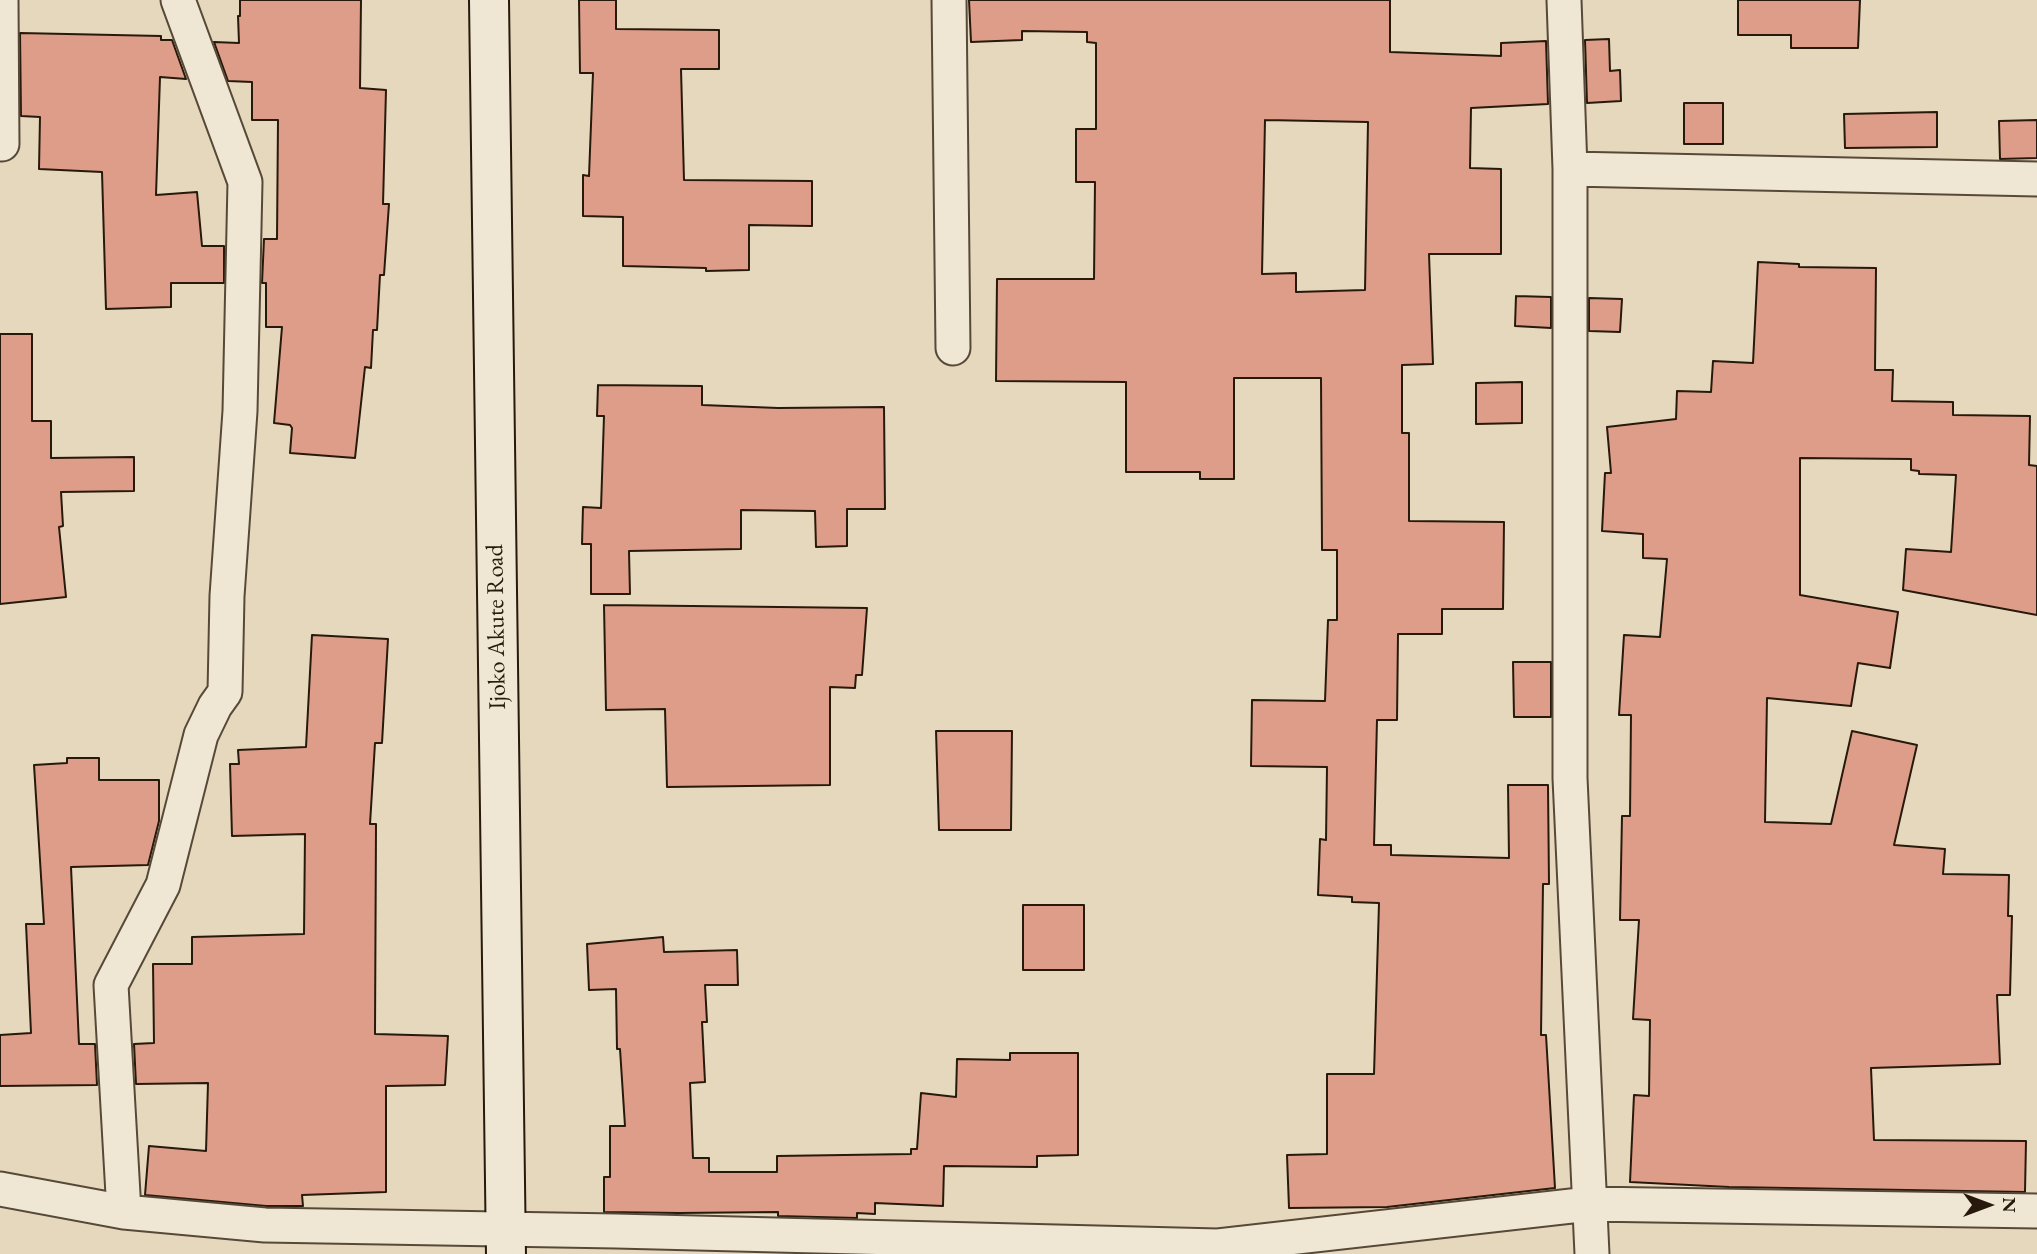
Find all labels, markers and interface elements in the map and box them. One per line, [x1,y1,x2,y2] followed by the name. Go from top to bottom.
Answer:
[481,544,513,710] street label: Ijoko Akute Road
[1953,1170,2023,1240] north arrow
[1997,1197,2022,1213] text: N

